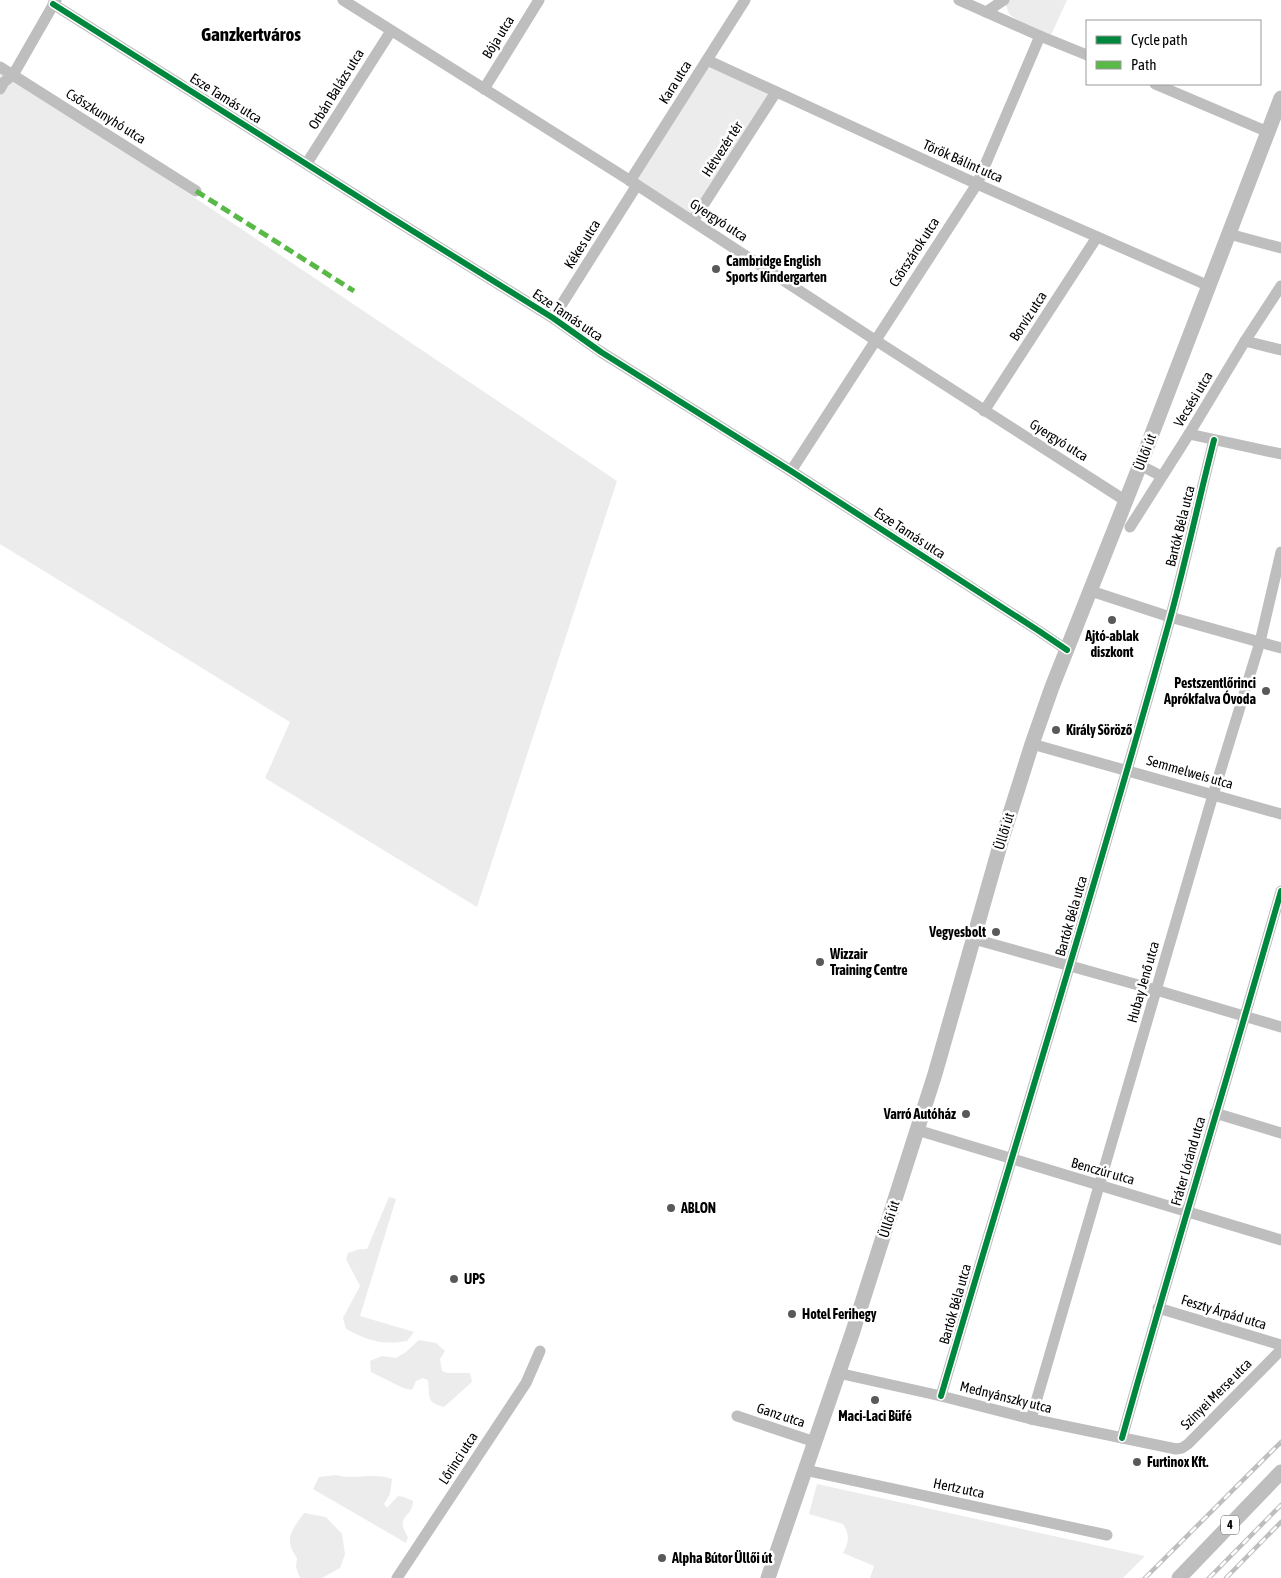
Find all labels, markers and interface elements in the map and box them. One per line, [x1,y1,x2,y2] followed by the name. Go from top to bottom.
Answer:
[479,13,517,61] street label: Bója utca
[1086,20,1261,85] legend
[201,23,301,45] district label: Ganzkertváros
[1131,31,1188,48] text: Cycle path
[305,46,367,132] street label: Orbán Balázs utca
[1131,56,1157,73] text: Path
[656,58,694,106] street label: Kara utca
[187,70,265,126] street label: Esze Tamás utca
[63,85,149,147] street label: Csőszkunyhó utca
[698,118,746,179] street label: Hétvezér tér
[921,136,1005,186] street label: Török Bálint utca
[687,195,751,245] street label: Gyergyó utca
[886,214,942,290] street label: Csörszárok utca
[561,217,603,271] street label: Kékes utca
[726,253,827,285] place label: Cambridge English Sports Kindergarten
[710,263,722,275] marker: Cambridge English Sports Kindergarten
[530,286,606,344] street label: Esze Tamás utca
[1006,288,1050,344] street label: Borvíz utca
[1170,368,1216,430] street label: Vecsési utca
[1027,416,1091,464] street label: Gyergyó utca
[1131,431,1159,473] street label: Üllői út
[1162,484,1198,568] street label: Bartók Béla utca
[871,504,949,562] street label: Esze Tamás utca
[1106,614,1118,626] marker: Ajtó-ablak diszkont
[1084,628,1140,660] place label: Ajtó-ablak diszkont
[1163,675,1256,707] place label: Pestszentlőrinci Aprókfalva Óvoda
[1260,685,1272,697] marker: Pestszentlőrinci Aprókfalva Óvoda
[1066,722,1133,738] place label: Király Söröző
[1050,724,1062,736] marker: Király Söröző
[1145,752,1235,792] street label: Semmelweis utca
[991,810,1017,852] street label: Üllői út
[1052,874,1090,958] street label: Bartók Béla utca
[928,924,986,940] place label: Vegyesbolt
[990,926,1002,938] marker: Vegyesbolt
[1124,939,1162,1025] street label: Hubay Jenő utca
[829,946,908,978] place label: Wizzair Training Centre
[814,956,826,968] marker: Wizzair Training Centre
[883,1106,956,1122] place label: Varró Autóház
[960,1108,972,1120] marker: Varró Autóház
[1168,1115,1208,1207] street label: Fráter Lóránd utca
[1069,1154,1137,1188] street label: Benczúr utca
[876,1198,902,1240] street label: Üllői út
[680,1200,716,1216] place label: ABLON
[665,1202,677,1214] marker: ABLON
[936,1262,974,1346] street label: Bartók Béla utca
[464,1271,485,1287] place label: UPS
[448,1273,460,1285] marker: UPS
[1179,1291,1269,1333] street label: Feszty Árpád utca
[802,1306,877,1322] place label: Hotel Ferihegy
[786,1308,798,1320] marker: Hotel Ferihegy
[1177,1355,1255,1433] street label: Szinyei Merse utca
[958,1378,1054,1416] street label: Mednyánszky utca
[869,1394,881,1406] marker: Maci-Laci Büfé
[755,1400,807,1430] street label: Ganz utca
[838,1408,912,1424] place label: Maci-Laci Büfé
[435,1429,481,1487] street label: Lőrinci utca
[1147,1454,1209,1470] place label: Furtinox Kft.
[1131,1456,1143,1468] marker: Furtinox Kft.
[932,1475,986,1501] street label: Hertz utca
[1221,1516,1239,1534] road number: 4
[671,1550,772,1566] place label: Alpha Bútor Üllői út
[656,1552,668,1564] marker: Alpha Bútor Üllői út

